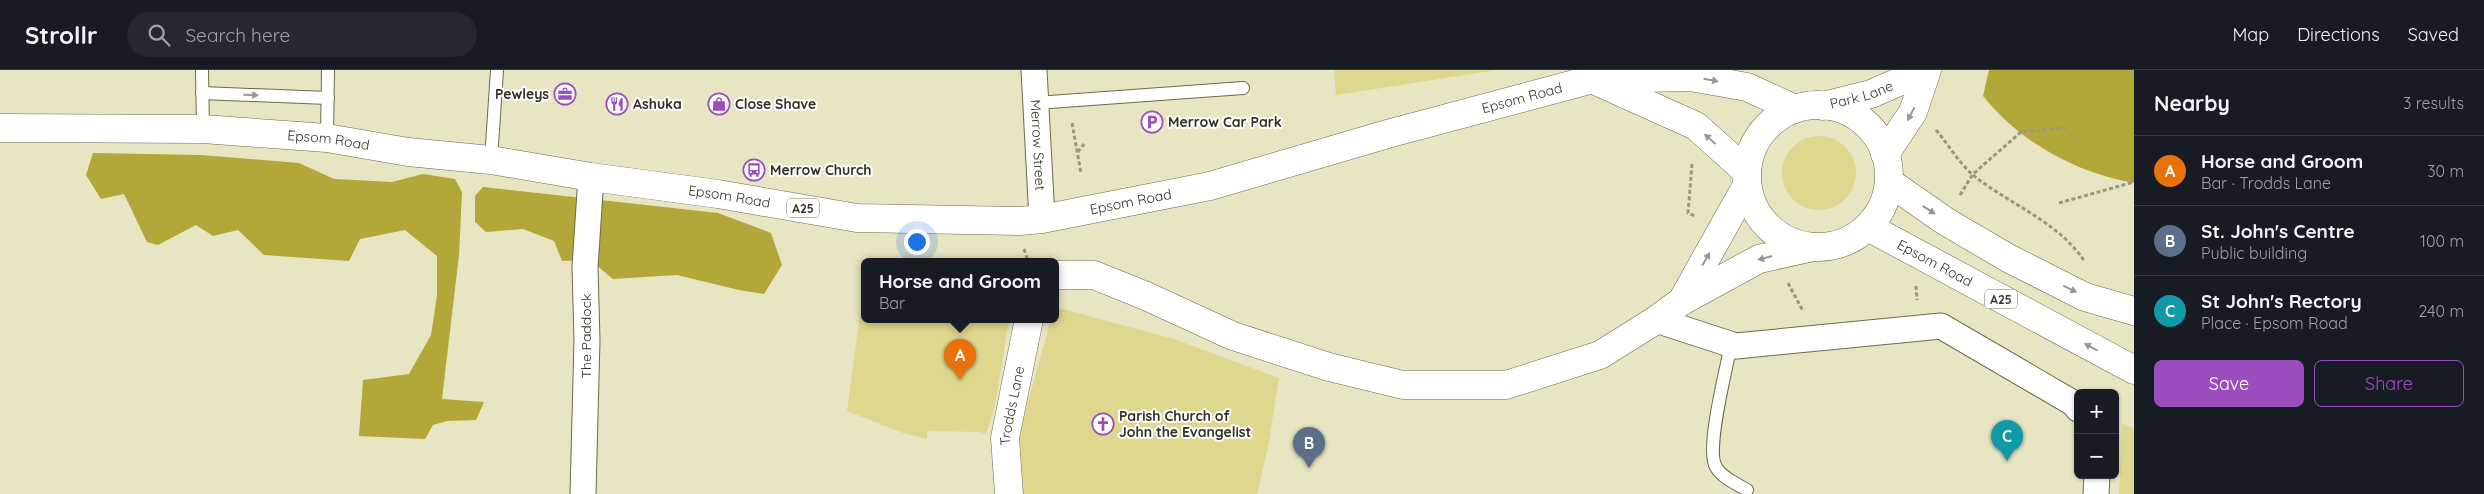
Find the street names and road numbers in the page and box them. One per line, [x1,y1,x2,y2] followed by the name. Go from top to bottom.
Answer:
[1828,76,1896,113] street label: Park Lane
[1480,79,1564,117] street label: Epsom Road
[1027,99,1049,191] street label: Merrow Street
[287,126,371,154] street label: Epsom Road
[687,181,772,212] street label: Epsom Road
[1088,185,1173,218] street label: Epsom Road
[787,198,819,218] road number: A25
[1894,235,1976,291] street label: Epsom Road
[1985,290,2017,308] road number: A25
[577,293,595,379] street label: The Paddock
[996,364,1028,446] street label: Trodds Lane

